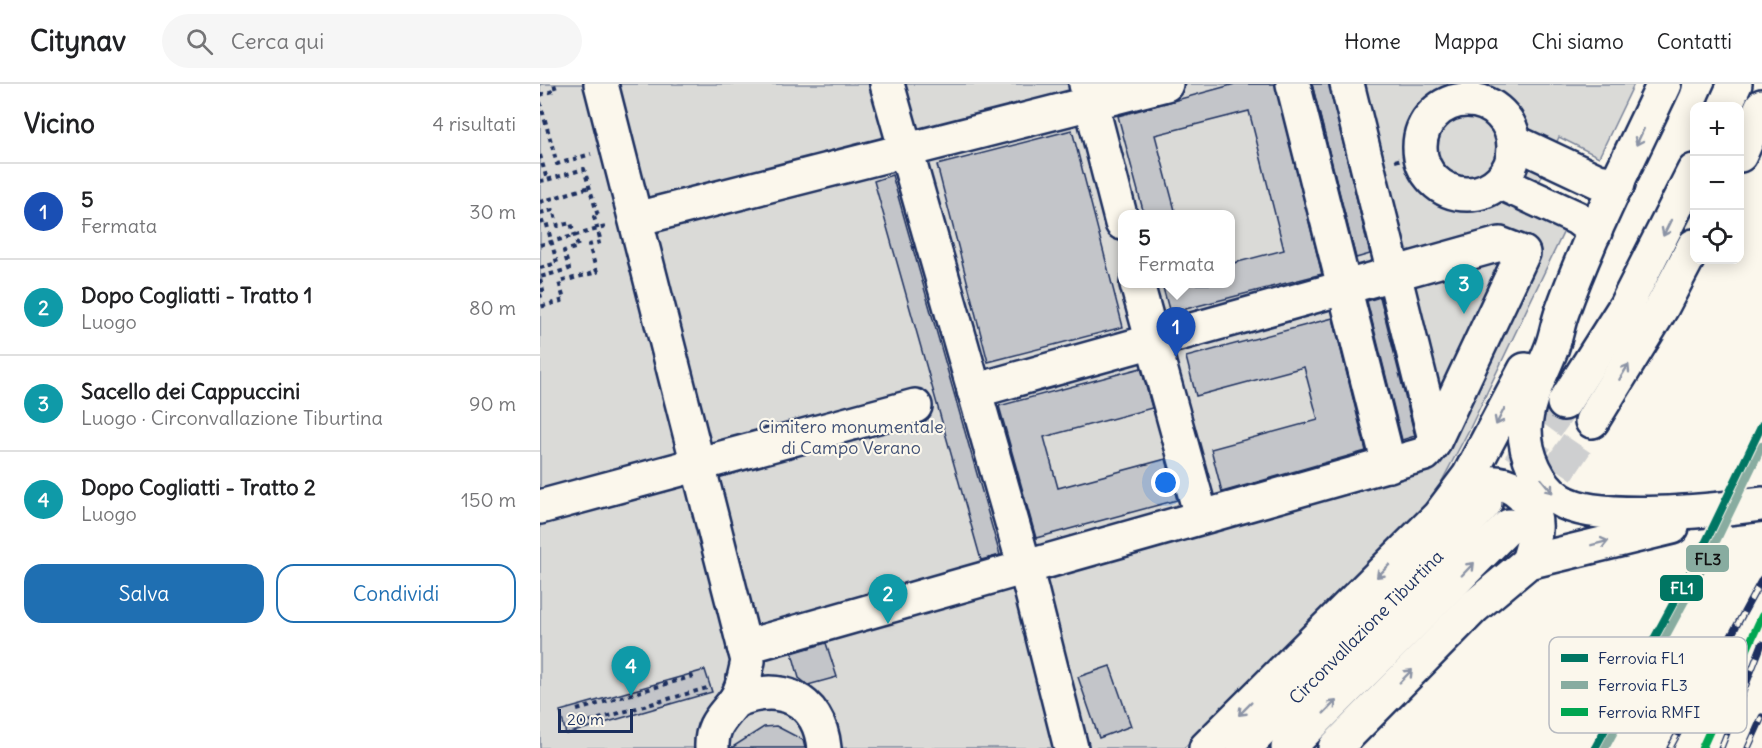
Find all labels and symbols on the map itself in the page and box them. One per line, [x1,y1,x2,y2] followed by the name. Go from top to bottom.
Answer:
[1633,128,1644,146] one-way arrow
[1660,219,1672,237] one-way arrow
[1444,264,1484,314] pin: 3
[1156,308,1196,357] pin: 1
[1618,364,1630,381] one-way arrow
[1494,408,1505,426] one-way arrow
[758,415,944,459] park label: Cimitero monumentale di Campo Verano
[1151,468,1180,497] your location
[1540,478,1553,494] one-way arrow
[1590,536,1609,548] one-way arrow
[1685,544,1730,573] line badge: FL3
[1284,545,1448,709] street label: Circonvallazione Tiburtina
[1695,549,1721,569] text: FL3
[1460,562,1474,577] one-way arrow
[1376,564,1390,579] one-way arrow
[868,574,908,624] pin: 2
[1659,574,1704,602] line badge: FL1
[1670,578,1694,598] text: FL1
[1549,637,1747,733] legend
[612,646,650,696] pin: 4
[1598,648,1684,668] text: Ferrovia FL1
[1398,669,1413,684] one-way arrow
[1598,675,1688,695] text: Ferrovia FL3
[1322,700,1337,714] one-way arrow
[1238,701,1253,716] one-way arrow
[1598,702,1700,722] text: Ferrovia RMFI
[558,706,633,734] scale bar

